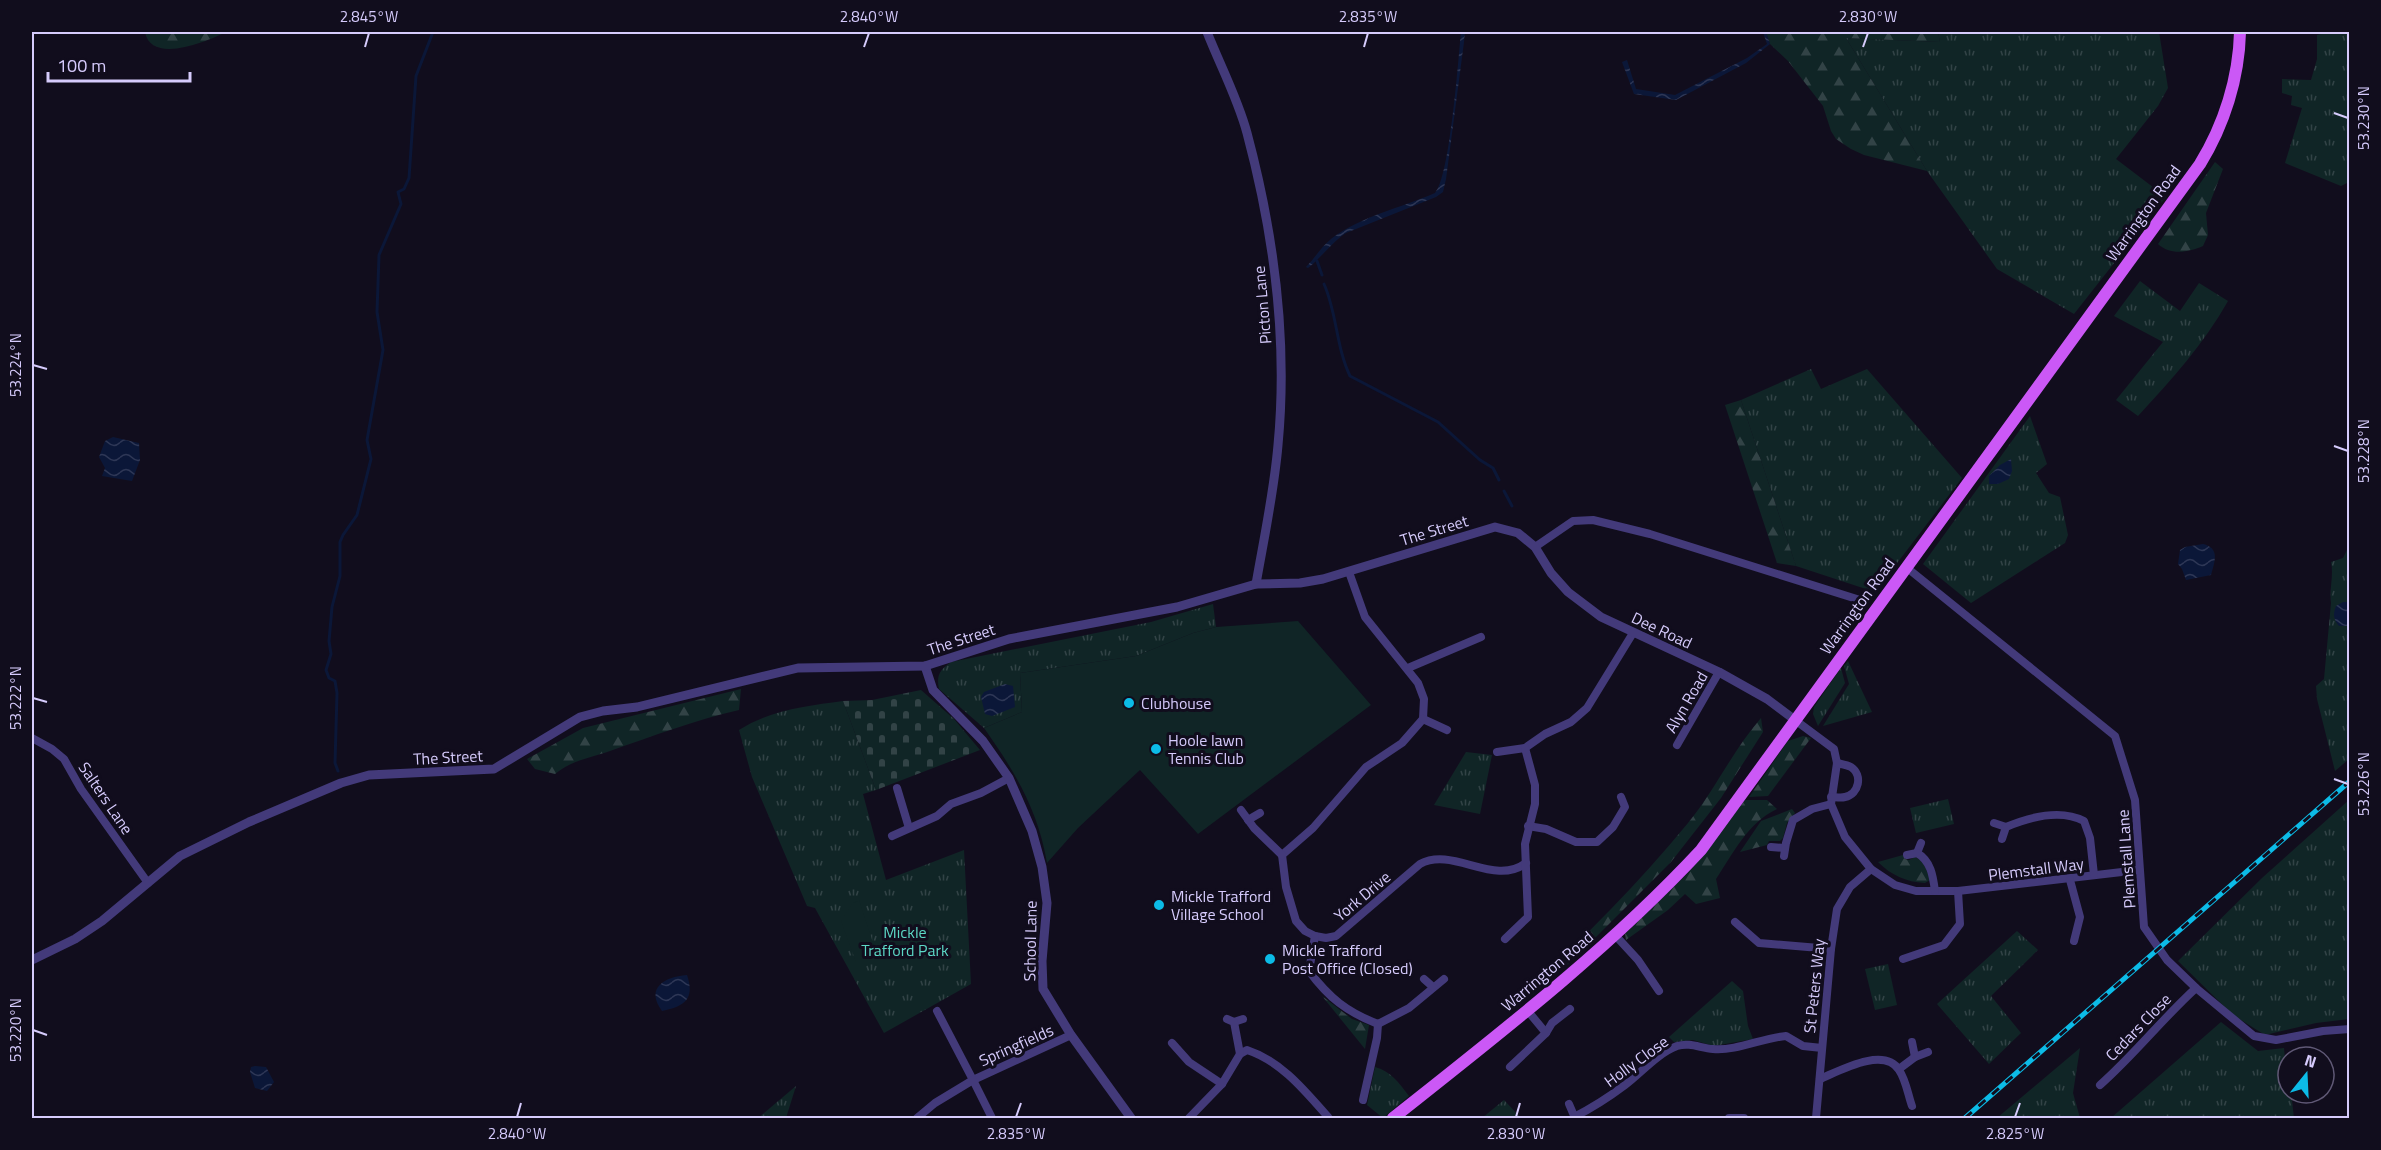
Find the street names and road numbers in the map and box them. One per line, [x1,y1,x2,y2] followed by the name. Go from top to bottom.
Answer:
[2100,160,2186,266] street label: Warrington Road
[1247,265,1277,345] street label: Picton Lane
[1397,508,1471,552] street label: The Street
[1814,553,1900,659] street label: Warrington Road
[1628,605,1696,655] street label: Dee Road
[924,617,998,661] street label: The Street
[1659,667,1713,737] street label: Alyn Road
[412,743,484,771] street label: The Street
[73,757,139,839] street label: Salters Lane
[2111,809,2141,909] street label: Plemstall Lane
[1987,851,2085,887] street label: Plemstall Way
[1328,865,1396,927] street label: York Drive
[1017,900,1043,982] street label: School Lane
[1496,925,1598,1017] street label: Warrington Road
[1797,937,1831,1034] street label: St Peters Way
[2100,988,2176,1066] street label: Cedars Close
[975,1018,1057,1072] street label: Springfields
[1599,1029,1673,1093] street label: Holly Close

